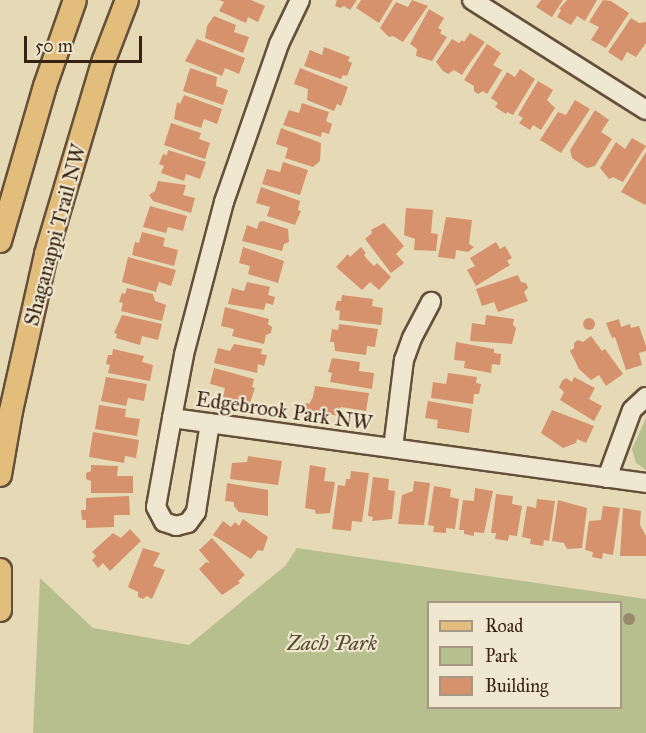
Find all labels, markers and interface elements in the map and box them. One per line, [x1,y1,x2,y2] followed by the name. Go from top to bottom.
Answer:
[27,24,146,62] scale bar
[35,35,73,57] text: 50 m
[19,141,91,329] street label: Shaganappi Trail NW
[194,386,374,436] street label: Edgebrook Park NW
[427,601,622,709] legend
[485,615,523,637] text: Road
[287,630,377,656] park label: Zach Park
[485,645,518,667] text: Park
[485,675,548,697] text: Building

